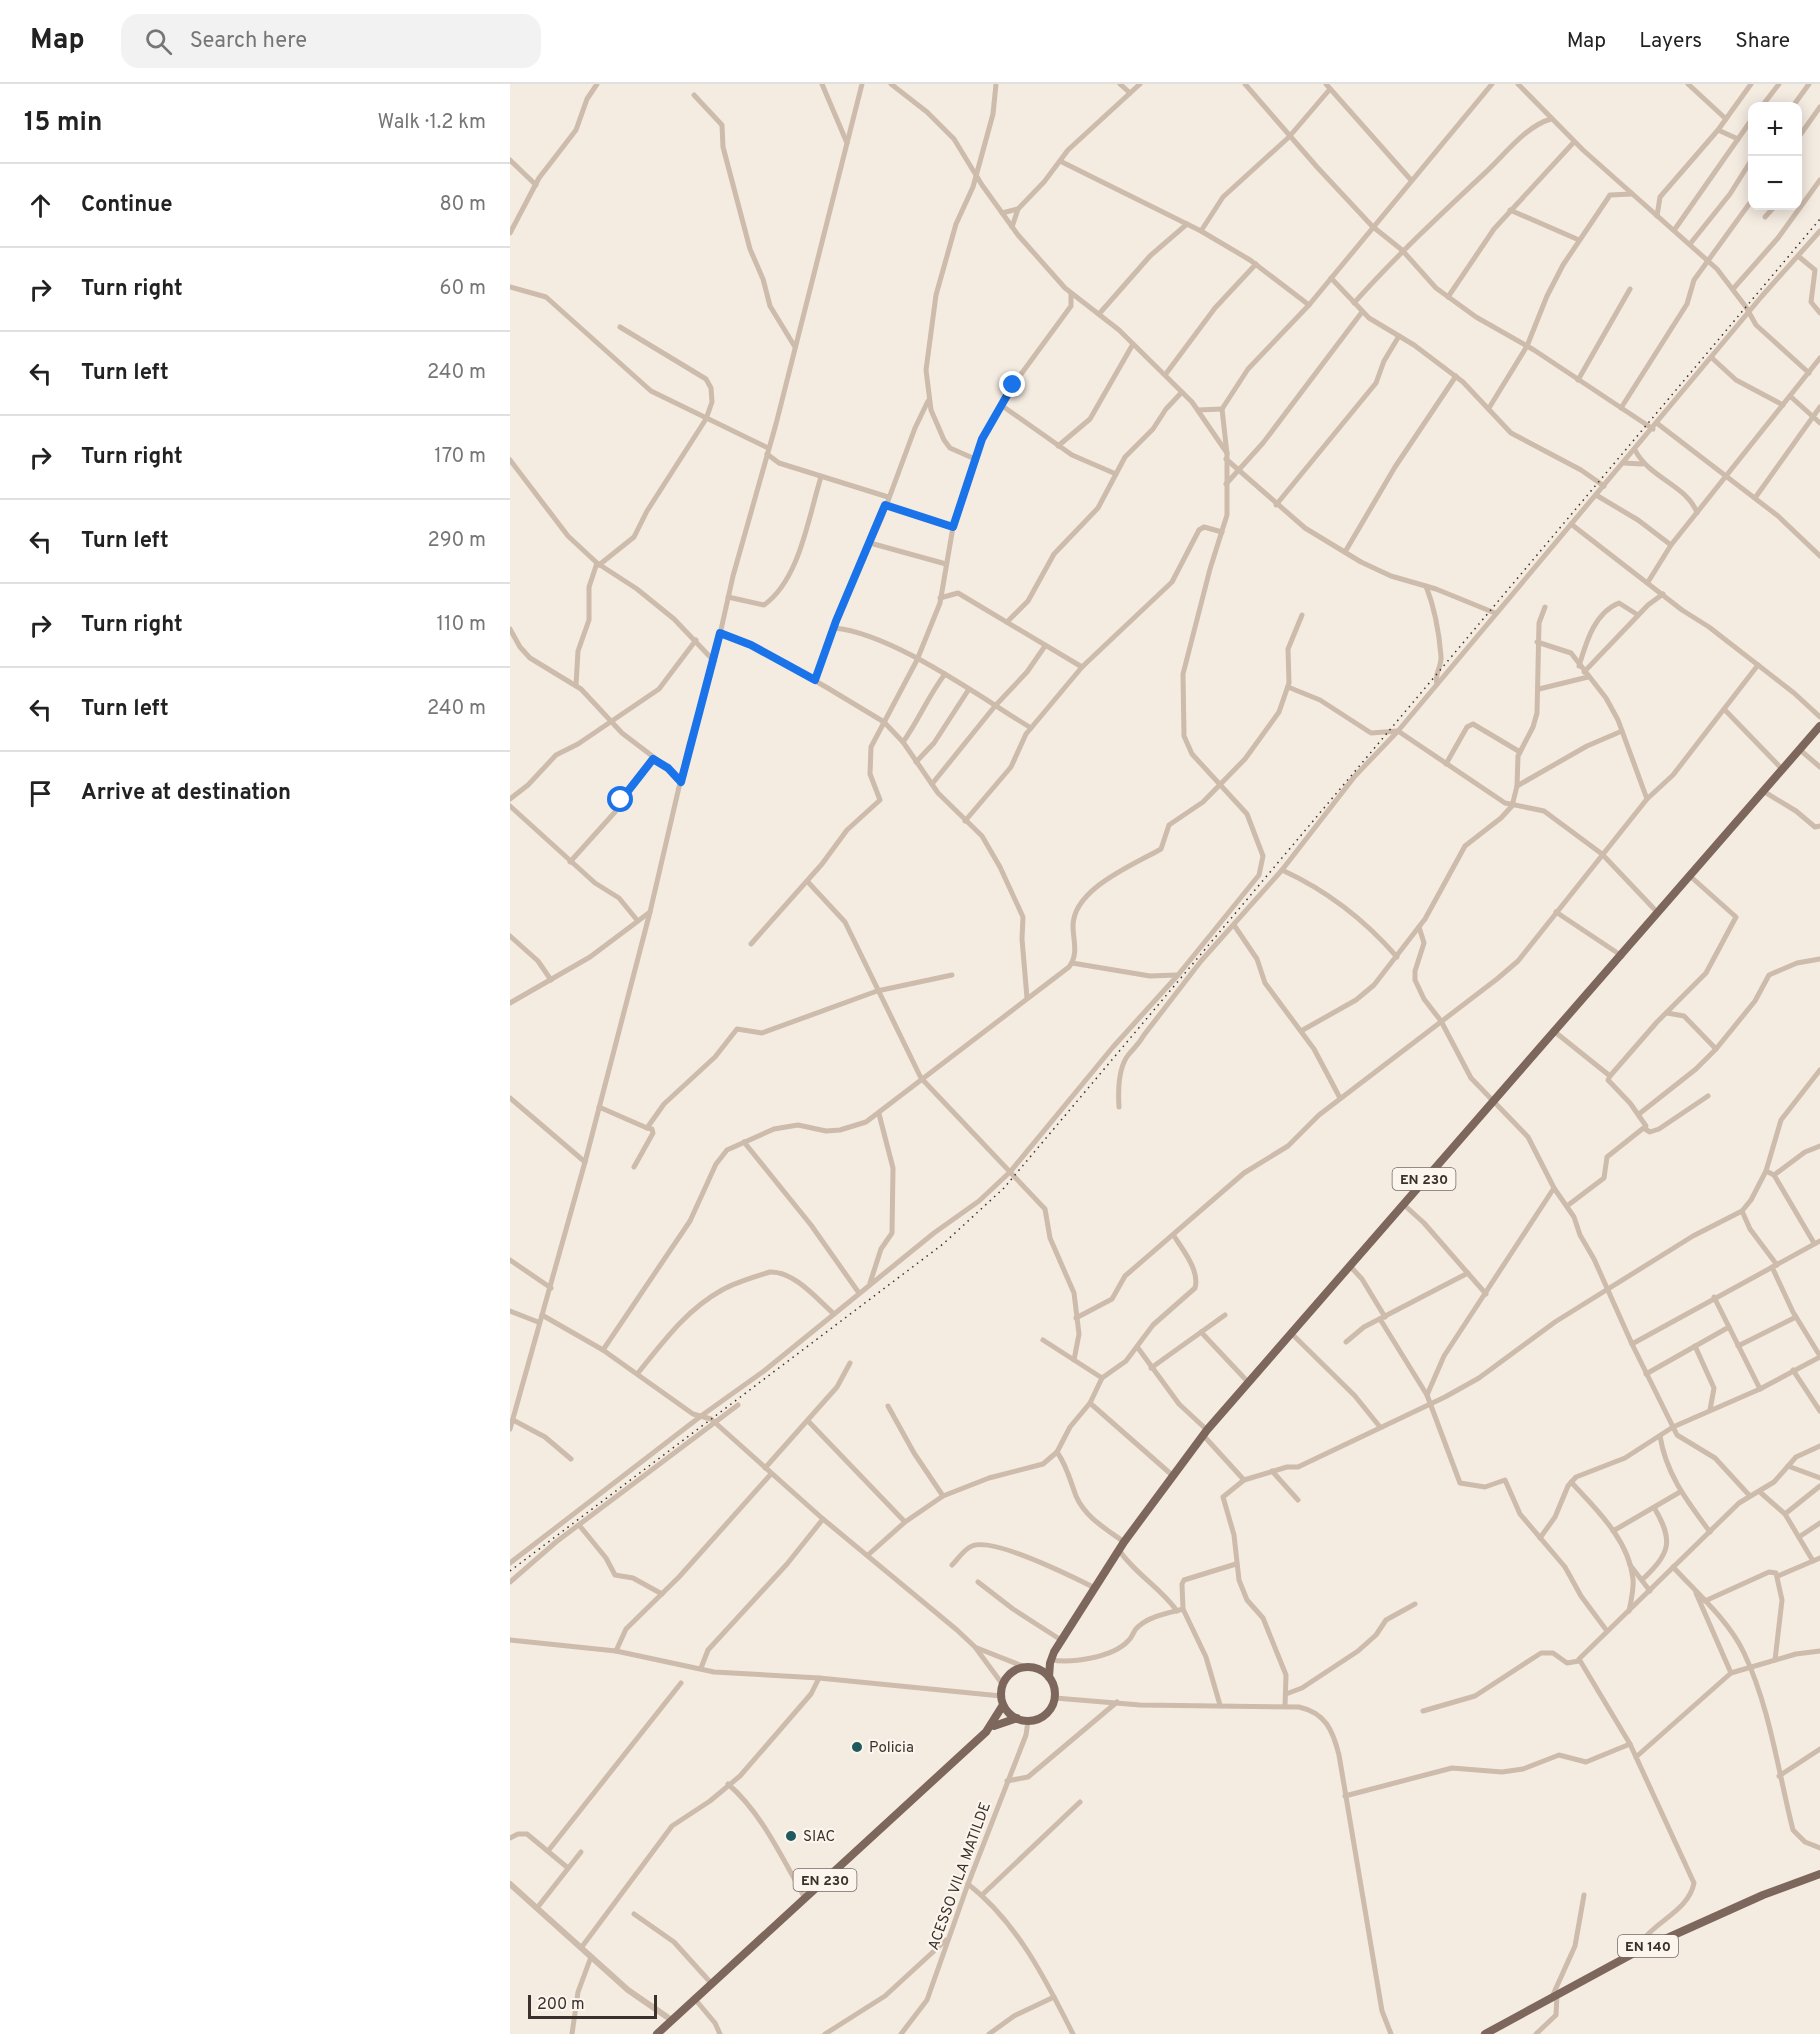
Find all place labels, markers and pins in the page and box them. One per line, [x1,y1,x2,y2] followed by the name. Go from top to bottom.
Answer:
[869,1739,914,1758] place label: Policia
[850,1740,864,1754] marker: Policia
[803,1828,835,1847] place label: SIAC
[784,1829,798,1843] marker: SIAC

